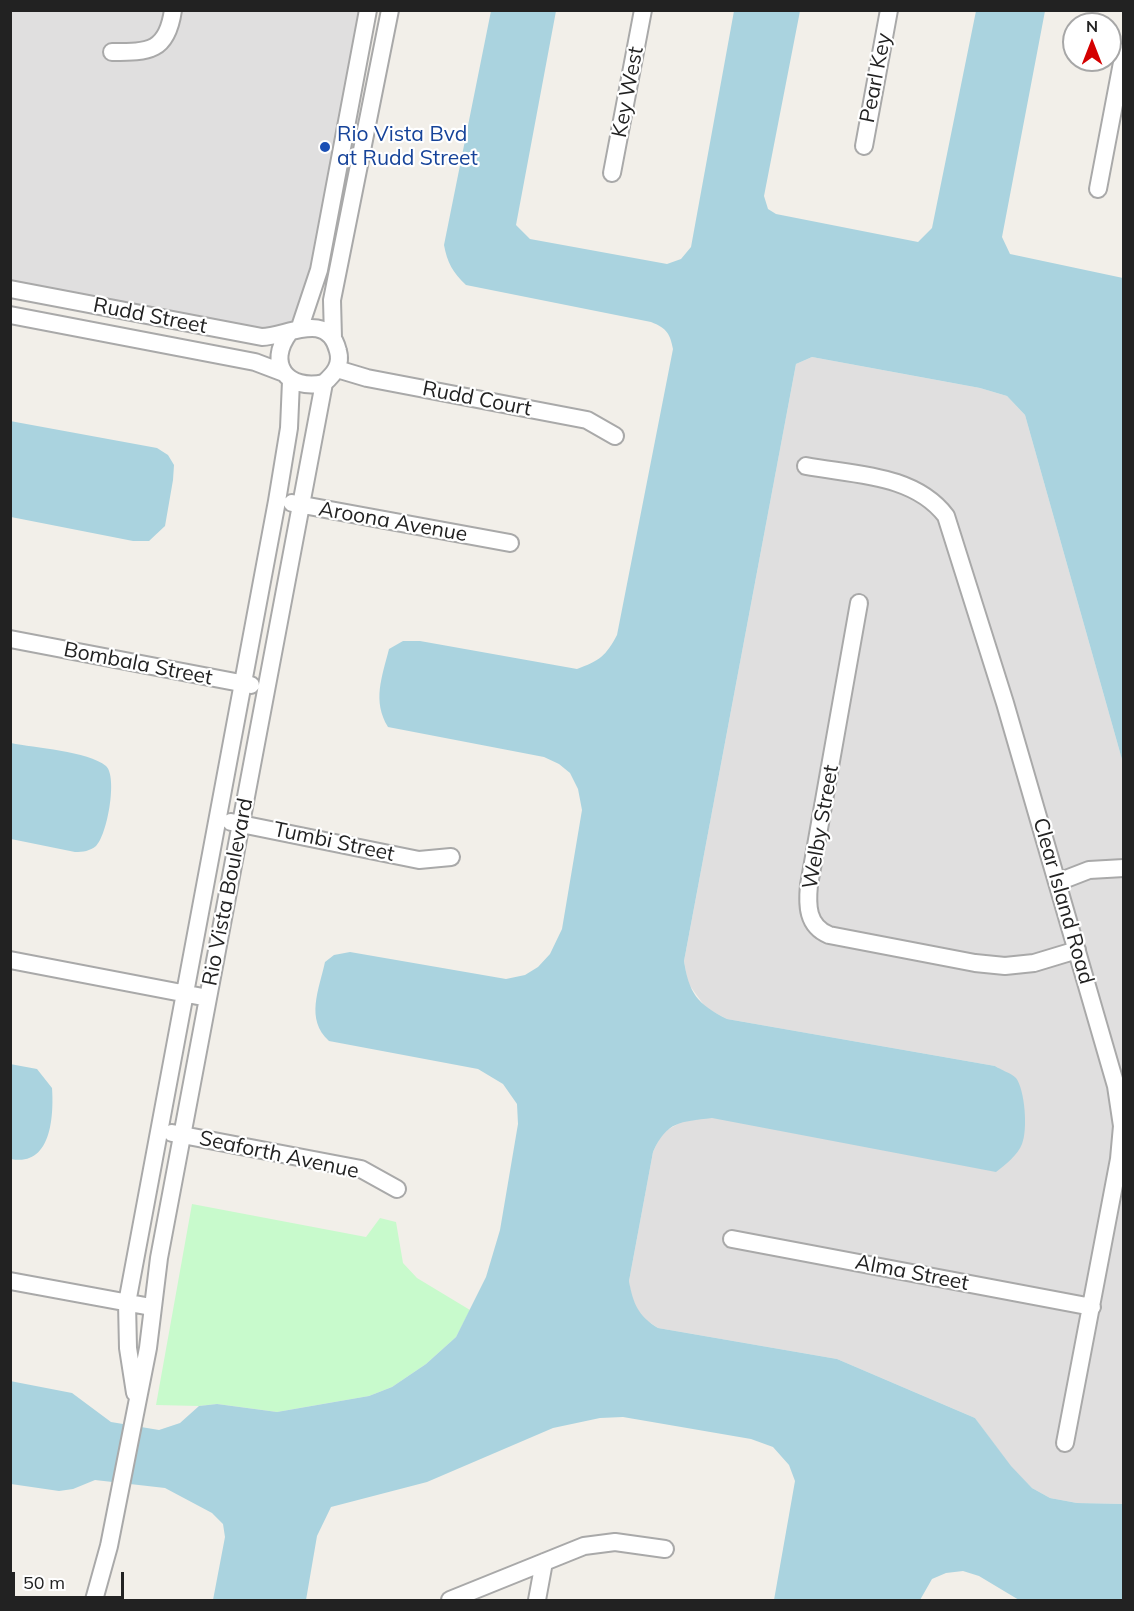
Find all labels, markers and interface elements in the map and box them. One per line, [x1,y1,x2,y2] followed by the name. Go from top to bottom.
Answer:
[1062,12,1122,72] north arrow
[1086,16,1098,36] text: N
[855,31,897,125] street label: Pearl Key
[607,44,649,140] street label: Key West
[337,122,478,172] place label: Rio Vista Bvd at Rudd Street
[318,140,332,154] marker: Rio Vista Bvd at Rudd Street
[91,293,209,339] street label: Rudd Street
[420,376,534,422] street label: Rudd Court
[317,497,469,547] street label: Aroona Avenue
[61,637,215,691] street label: Bombala Street
[798,763,844,891] street label: Welby Street
[197,796,259,988] street label: Rio Vista Boulevard
[1027,815,1099,987] street label: Clear Island Road
[271,817,397,867] street label: Tumbi Street
[197,1126,361,1184] street label: Seaforth Avenue
[853,1250,971,1296] street label: Alma Street
[15,1560,128,1598] scale bar
[23,1571,65,1594] text: 50 m

